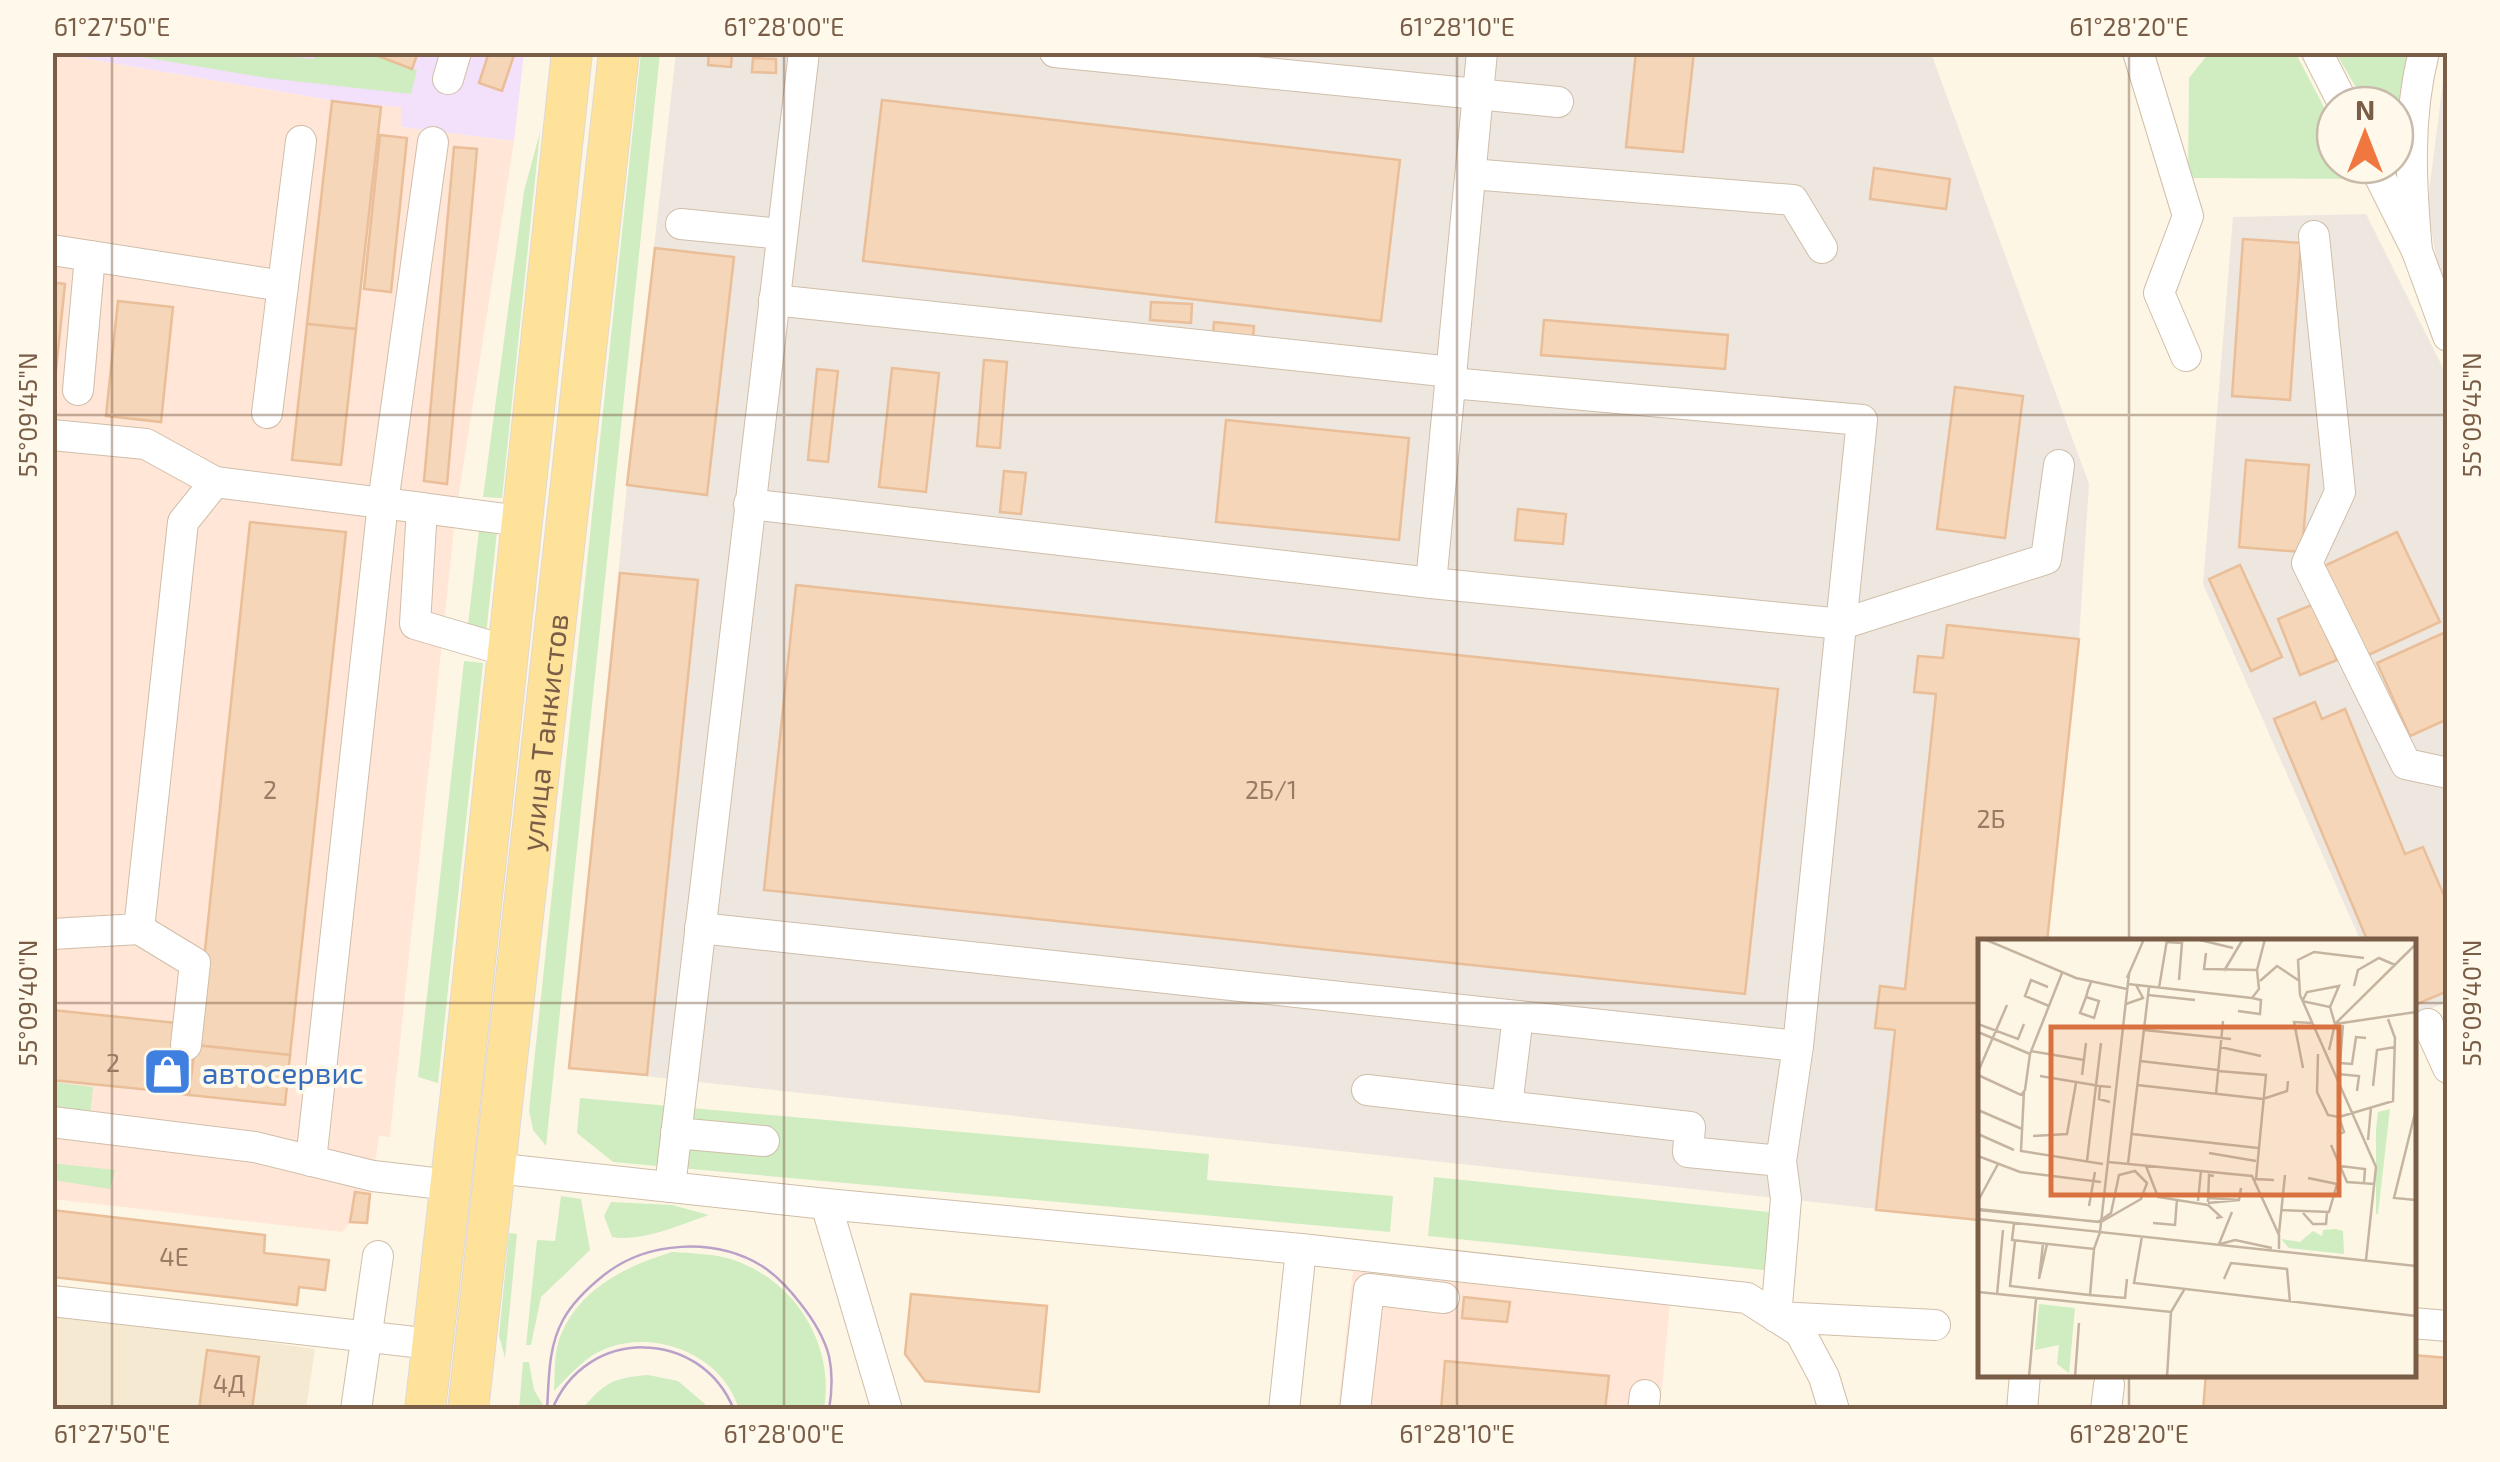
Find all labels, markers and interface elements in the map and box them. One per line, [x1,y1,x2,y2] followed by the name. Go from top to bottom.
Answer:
[54,11,170,41] text: 61°27'50"E
[724,11,844,41] text: 61°28'00"E
[1399,11,1515,41] text: 61°28'10"E
[2069,11,2189,41] text: 61°28'20"E
[2315,85,2415,185] north arrow
[2355,92,2375,126] text: N
[12,352,42,478] text: 55°09'45"N
[2456,352,2486,478] text: 55°09'45"N
[512,612,574,853] street label: улица Танкистов
[263,774,277,804] house number: 2
[1245,774,1297,804] house number: 2Б/1
[1976,803,2006,833] house number: 2Б
[1978,939,2415,1377] inset map
[12,940,42,1066] text: 55°09'40"N
[2456,940,2486,1066] text: 55°09'40"N
[141,1046,193,1098] shop icon: автосервис
[106,1047,120,1077] house number: 2
[202,1054,364,1090] place label: автосервис
[159,1241,189,1271] house number: 4E
[213,1368,245,1398] house number: 4Д
[54,1418,170,1448] text: 61°27'50"E
[724,1418,844,1448] text: 61°28'00"E
[1399,1418,1515,1448] text: 61°28'10"E
[2069,1418,2189,1448] text: 61°28'20"E

